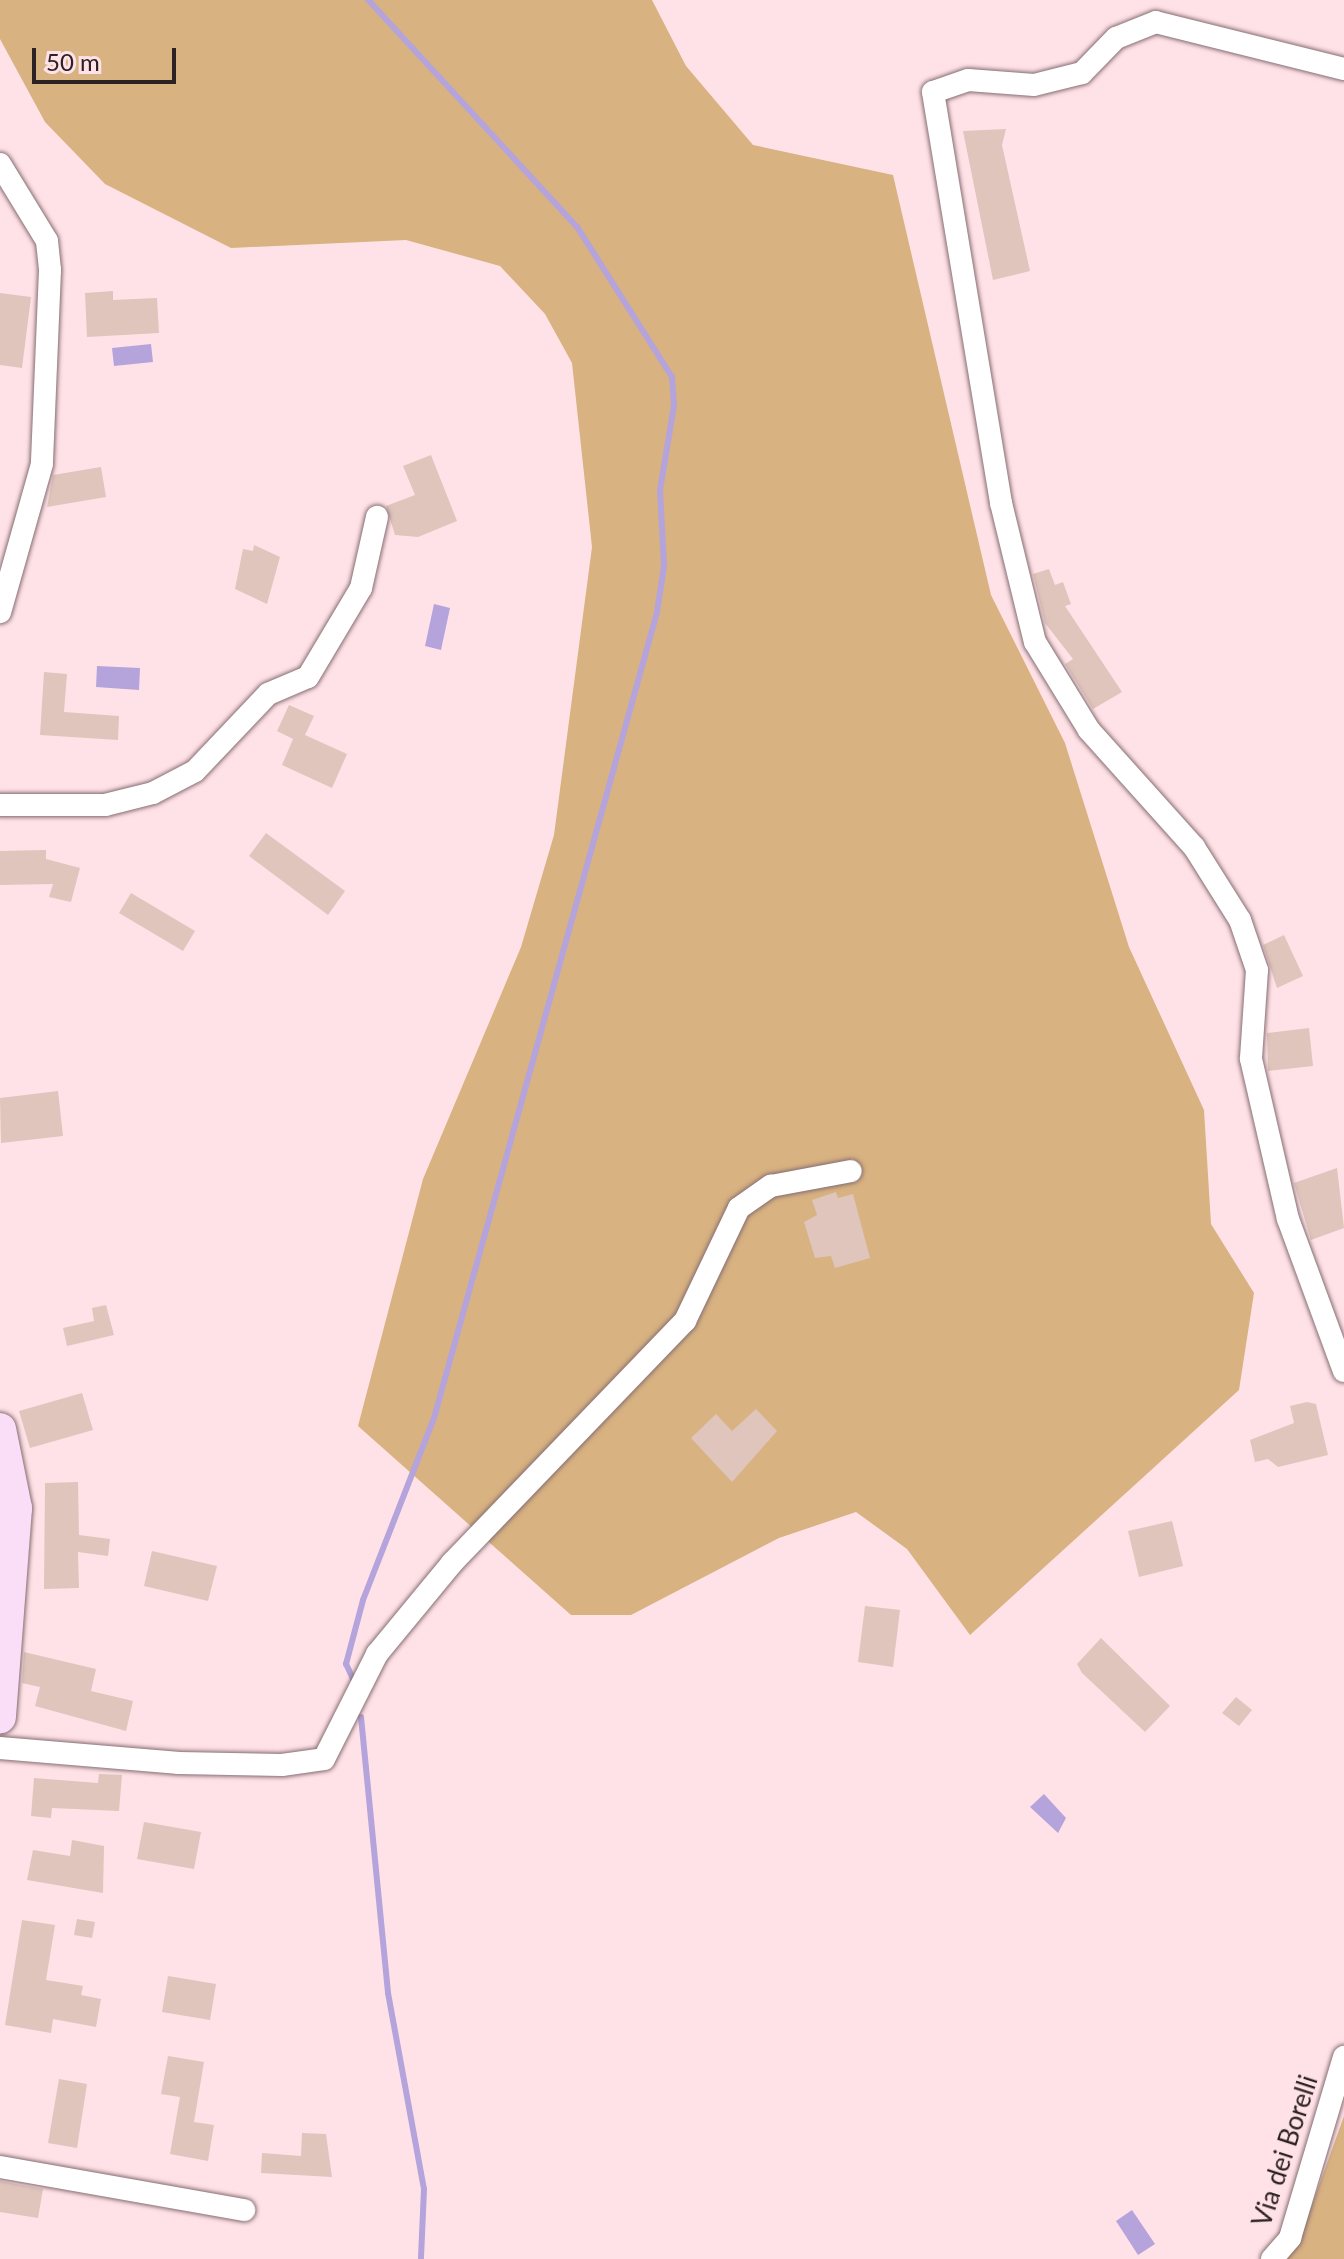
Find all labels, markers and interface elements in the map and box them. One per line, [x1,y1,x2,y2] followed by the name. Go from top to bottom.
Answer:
[36,32,180,82] scale bar
[46,47,100,76] text: 50 m
[1246,2071,1324,2231] street label: Via dei Borelli

